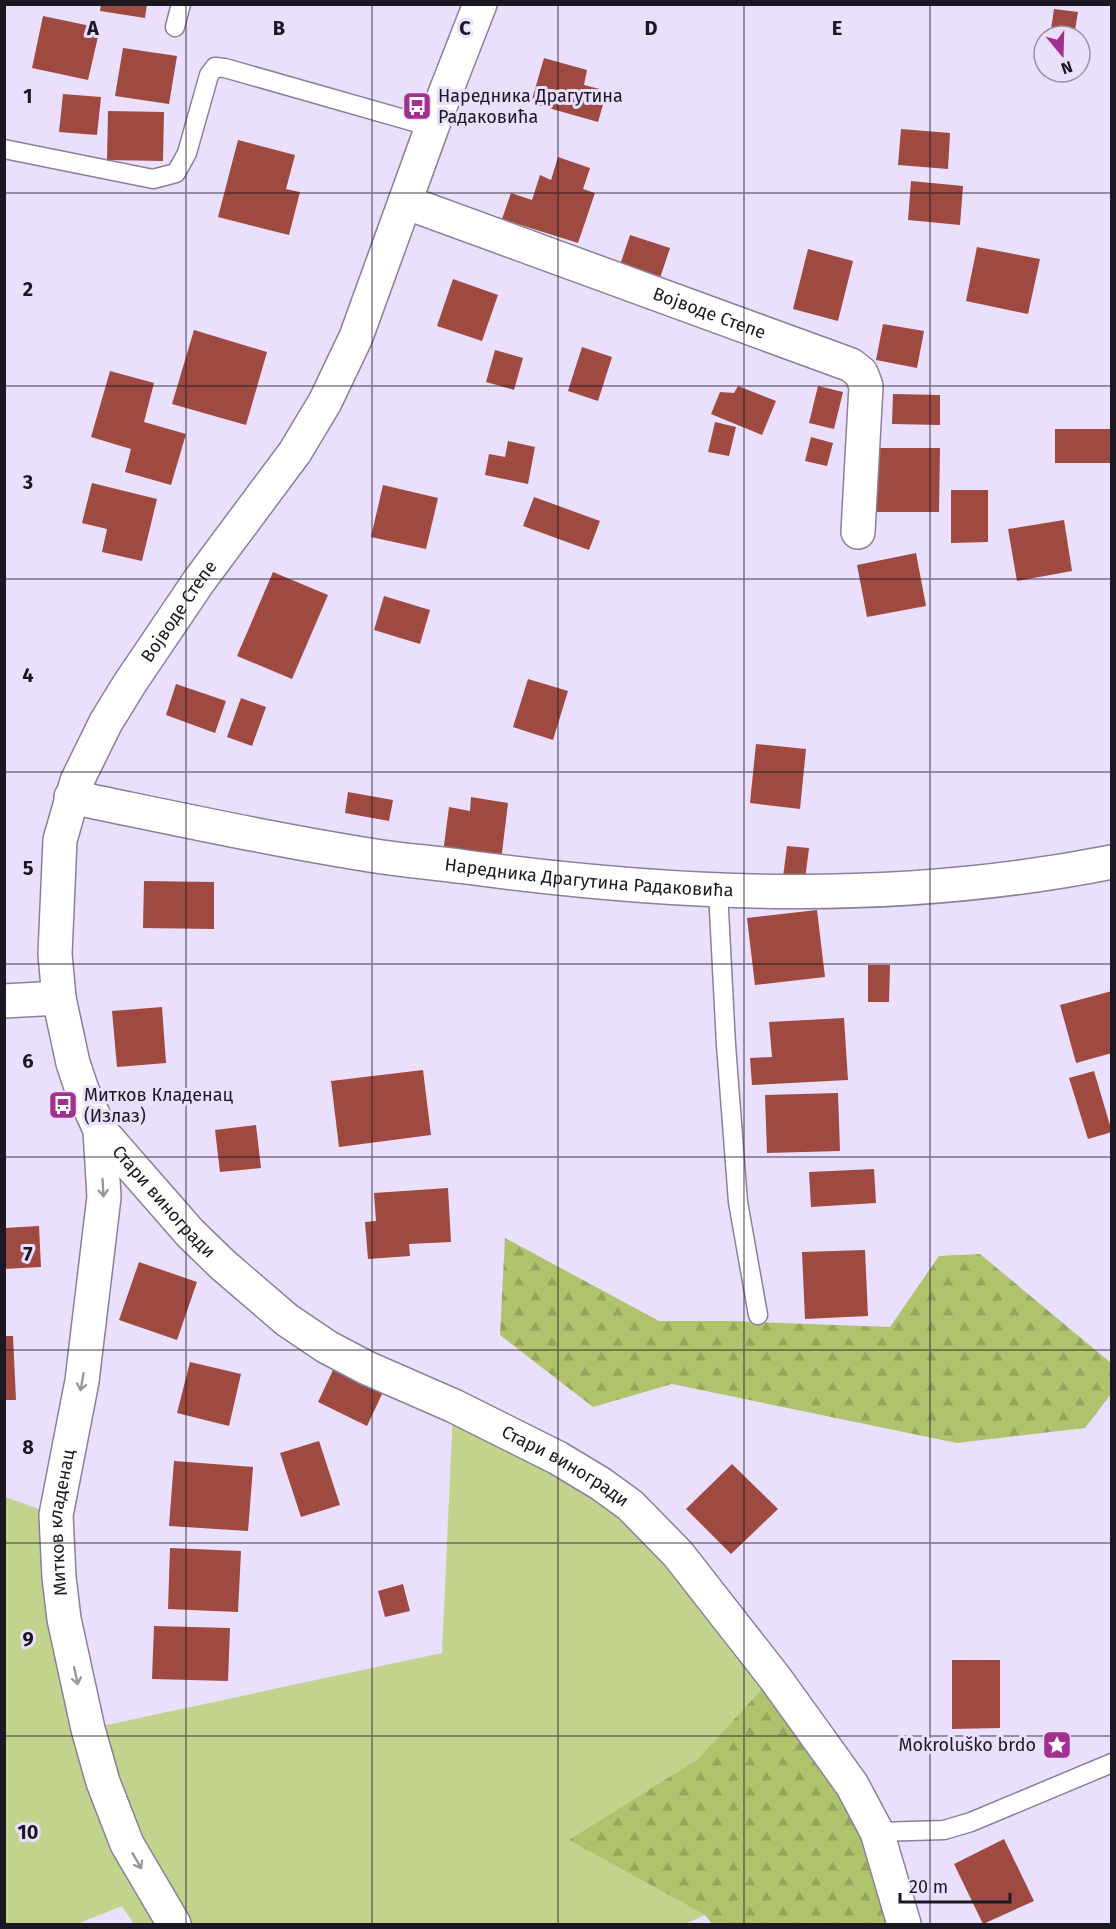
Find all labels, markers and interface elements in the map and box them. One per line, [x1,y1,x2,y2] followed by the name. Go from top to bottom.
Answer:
[86,16,100,40] text: A
[273,16,285,40] text: B
[459,16,471,40] text: C
[644,16,658,40] text: D
[832,16,842,40] text: E
[1032,24,1092,84] north arrow
[1059,57,1075,78] text: N
[23,84,33,108] text: 1
[438,85,623,128] place label: Наредника Драгутина Радаковића
[401,90,433,122] bus stop icon: Наредника Драгутина Радаковића
[23,277,33,301] text: 2
[650,283,769,344] street label: Војводе Степе
[22,470,33,494] text: 3
[136,556,222,666] street label: Војводе Степе
[22,663,34,687] text: 4
[443,853,734,901] street label: Наредника Драгутина Радаковића
[23,856,34,880] text: 5
[22,1049,34,1073] text: 6
[84,1084,234,1127] place label: Митков Кладенац (Излаз)
[47,1089,79,1121] bus stop icon: Митков Кладенац (Излаз)
[108,1141,220,1263] street label: Стари виногради
[98,1178,109,1198] one-way arrow
[23,1242,33,1266] text: 7
[76,1371,87,1391] one-way arrow
[498,1421,633,1512] street label: Стари виногради
[22,1435,34,1459] text: 8
[44,1447,80,1597] street label: Митков кладенац
[22,1627,34,1651] text: 9
[71,1666,82,1685] one-way arrow
[1041,1729,1073,1761] place icon: Mokroluško brdo
[898,1734,1036,1756] place label: Mokroluško brdo
[18,1820,38,1844] text: 10
[131,1852,143,1869] one-way arrow
[900,1866,1010,1904] scale bar
[909,1876,948,1898] text: 20 m

